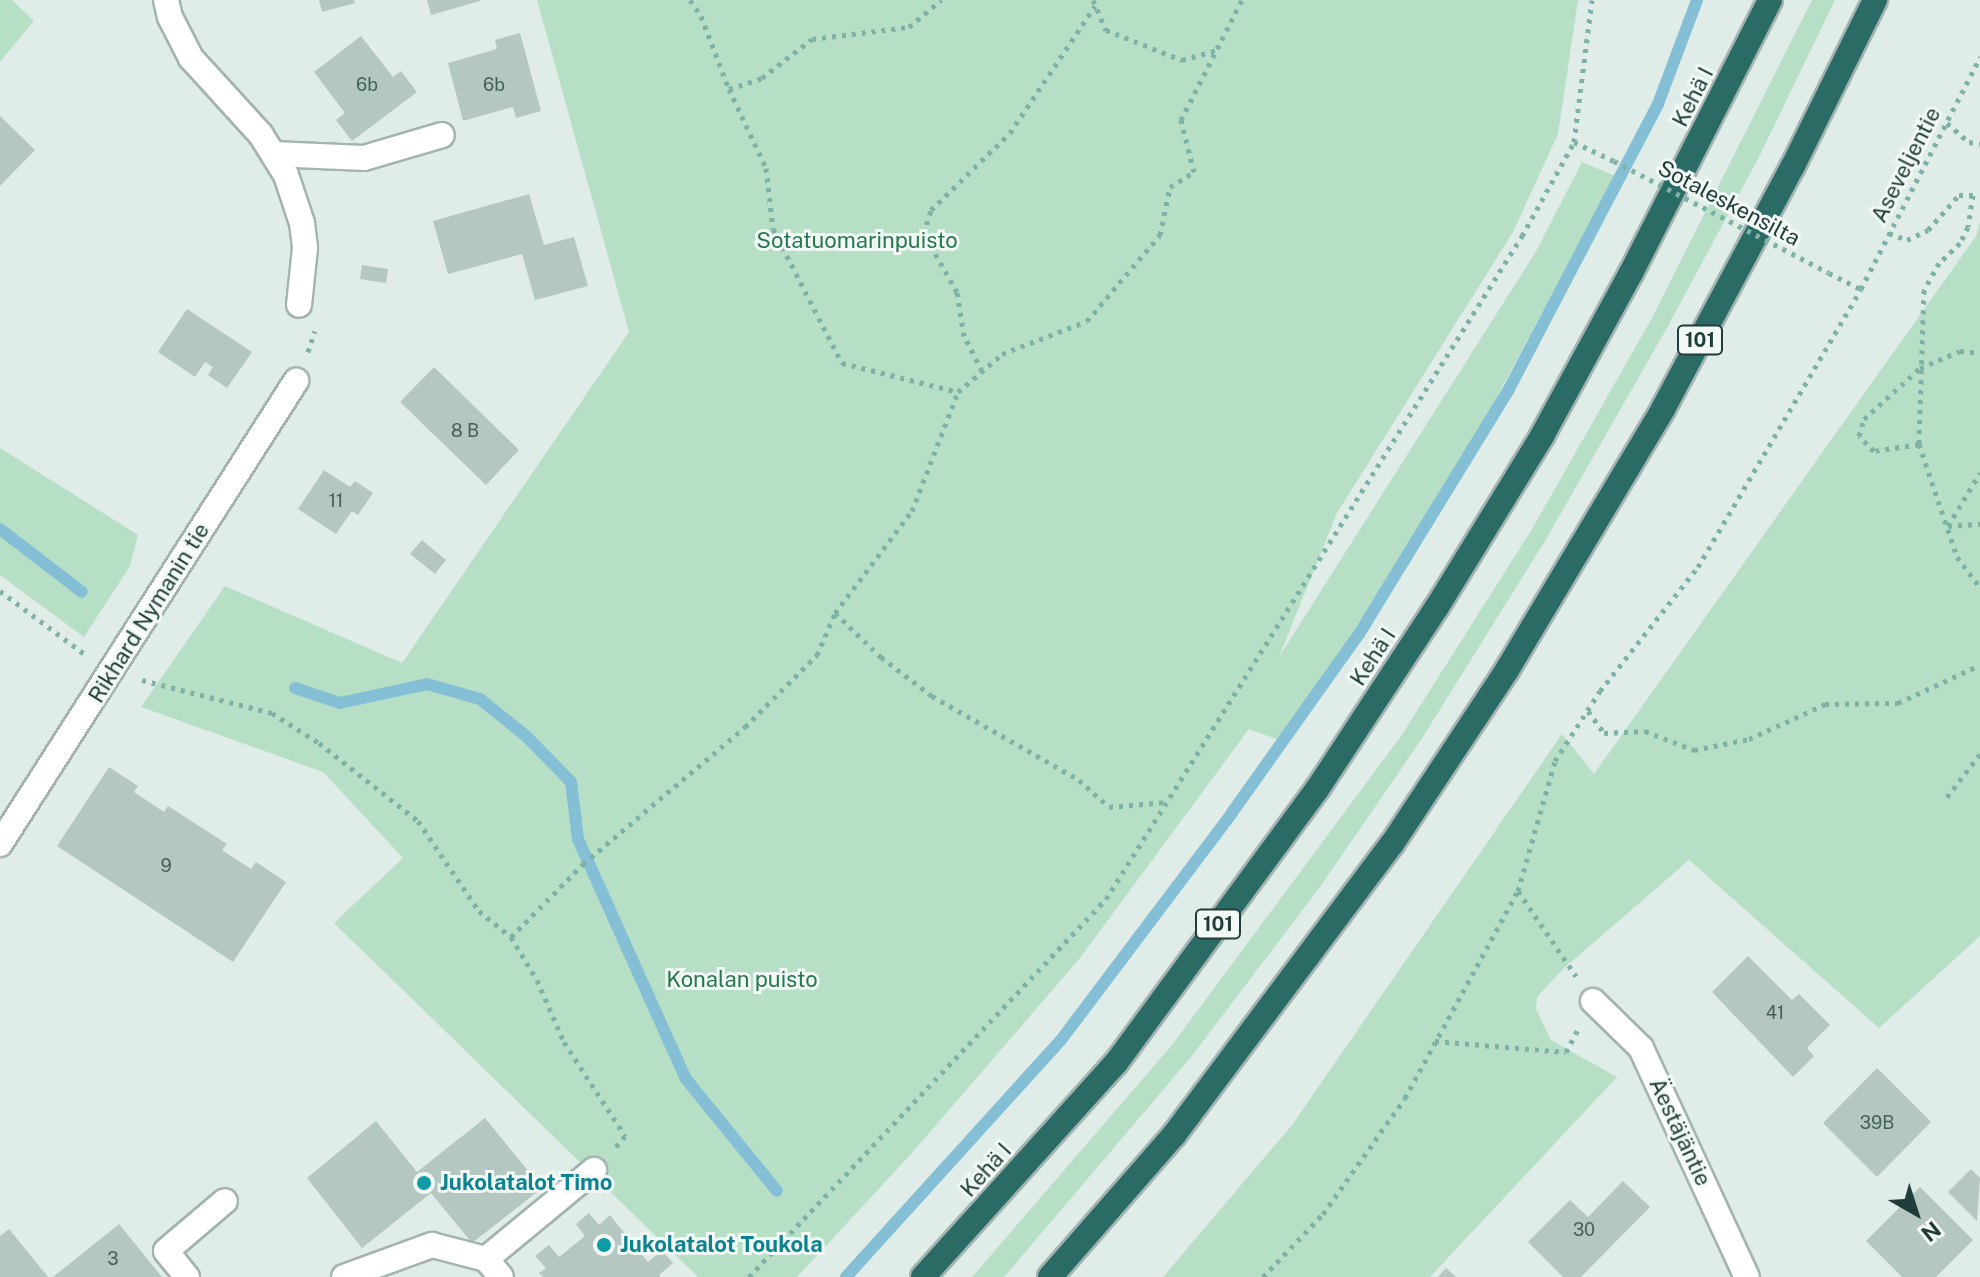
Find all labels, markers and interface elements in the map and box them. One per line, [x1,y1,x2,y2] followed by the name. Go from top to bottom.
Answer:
[1667,63,1719,131] street label: Kehä I
[356,74,378,96] house number: 6b
[483,74,505,96] house number: 6b
[1866,103,1946,227] street label: Aseveljentie
[1653,154,1805,252] street label: Sotaleskensilta
[756,228,958,254] park label: Sotatuomarinpuisto
[1676,324,1724,356] road number: 101
[451,420,479,442] house number: 8 B
[329,490,343,512] house number: 11
[83,518,215,708] street label: Rikhard Nymanin tie
[1345,623,1401,691] street label: Kehä I
[160,855,172,877] house number: 9
[1194,908,1242,940] road number: 101
[666,967,818,993] park label: Konalan puisto
[1766,1002,1784,1024] house number: 41
[1644,1074,1716,1190] street label: Äestäjäntie
[1860,1112,1894,1134] house number: 39B
[955,1138,1017,1202] street label: Kehä I
[440,1170,612,1196] place label: Jukolatalot Timo
[1876,1173,1956,1253] north arrow
[415,1174,433,1192] marker: Jukolatalot Timo
[1916,1216,1946,1247] text: N
[1573,1219,1595,1241] house number: 30
[620,1232,823,1258] place label: Jukolatalot Toukola
[595,1236,613,1254] marker: Jukolatalot Toukola
[107,1248,119,1270] house number: 3

